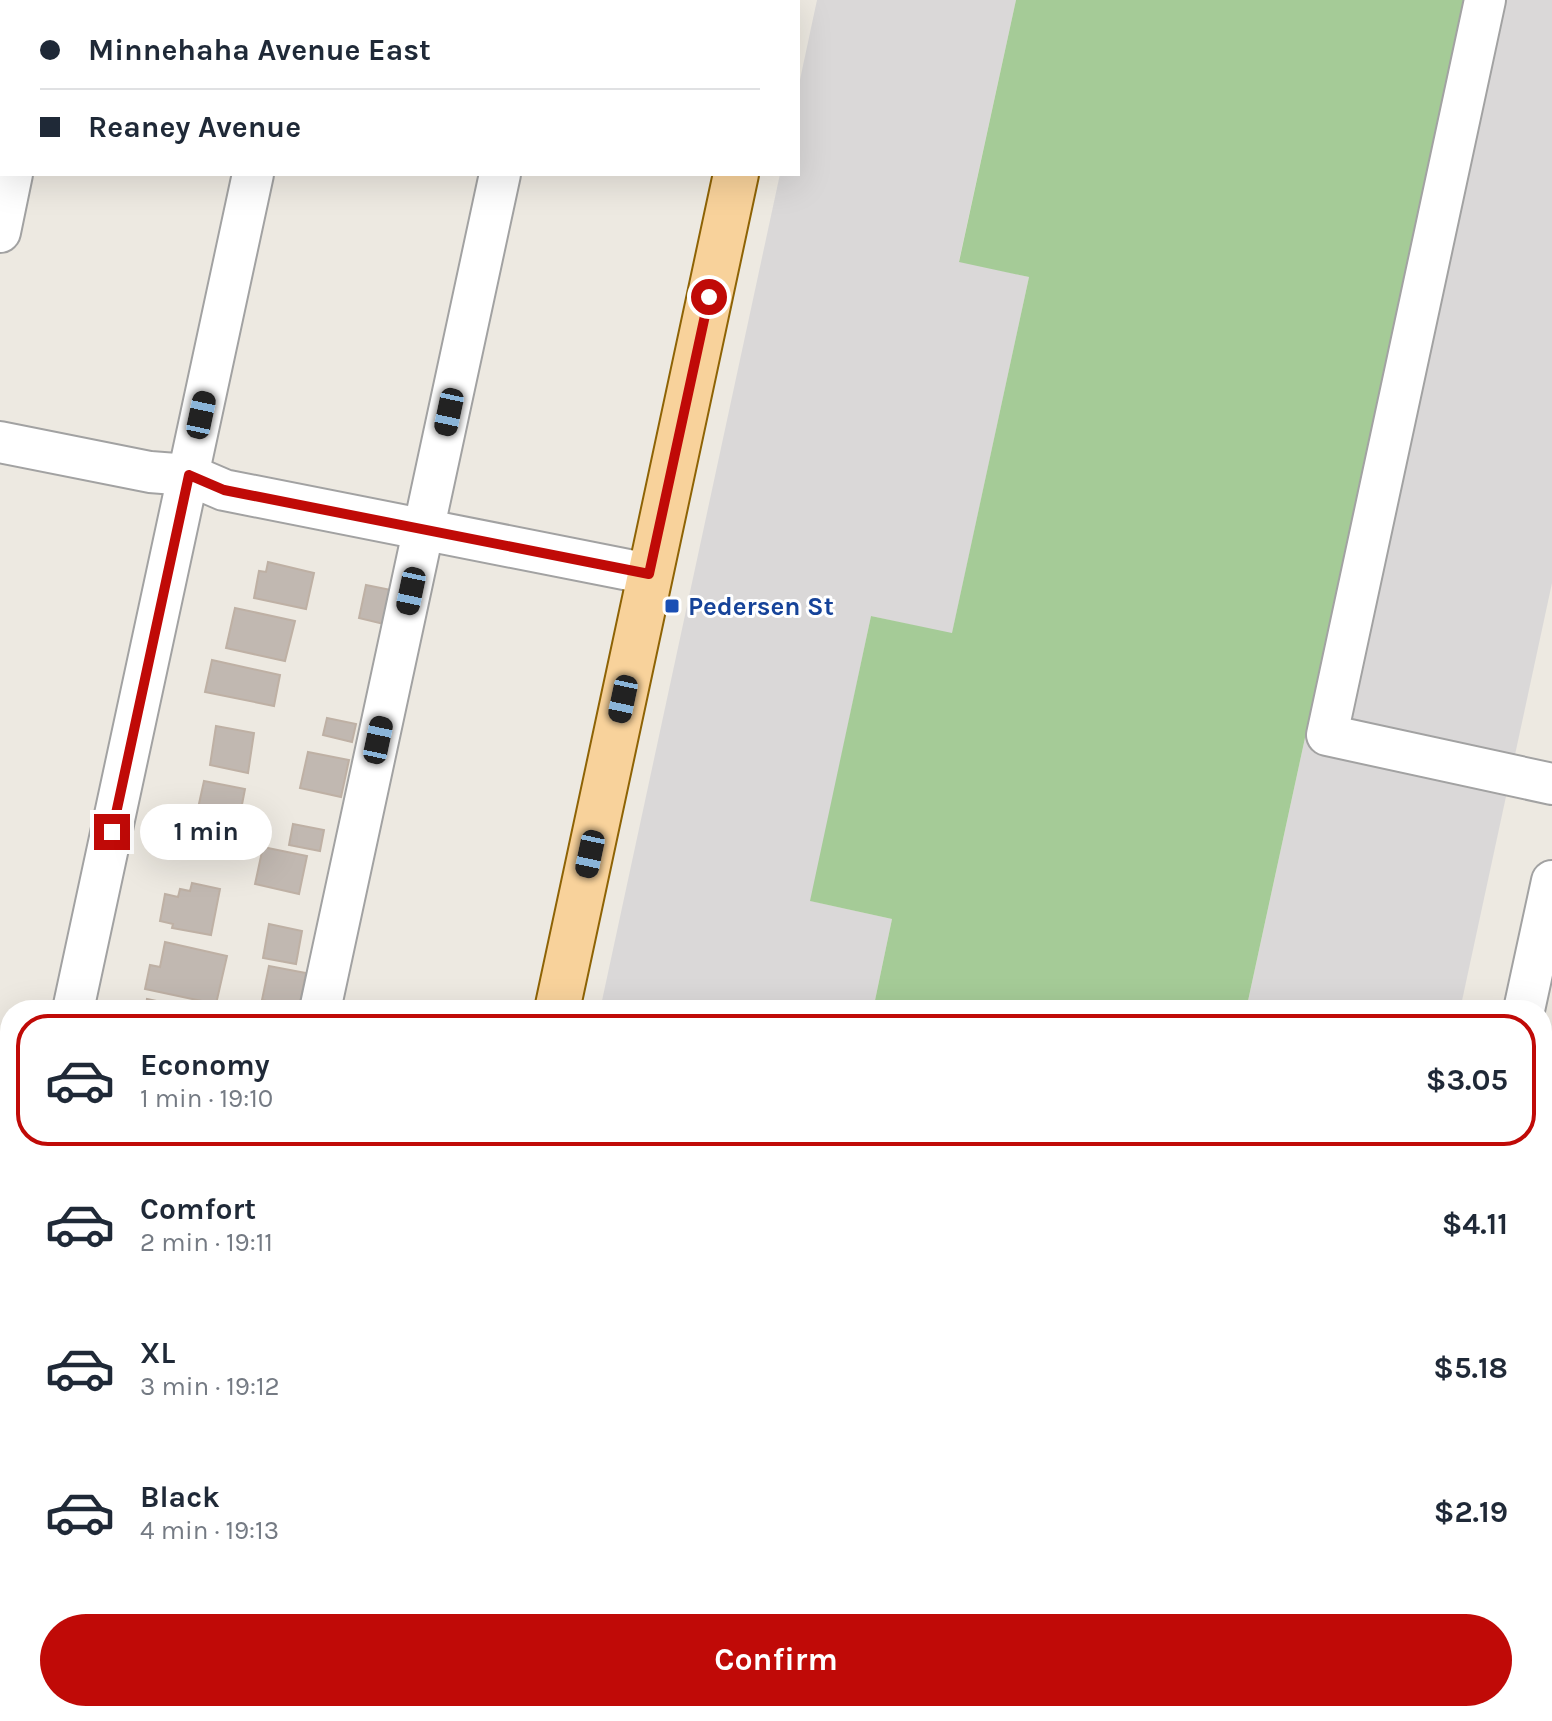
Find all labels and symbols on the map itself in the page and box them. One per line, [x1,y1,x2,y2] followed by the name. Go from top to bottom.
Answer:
[691,279,727,315] route start
[432,386,466,438] car
[184,389,218,441] car
[394,565,428,617] car
[688,591,834,622] place label: Pedersen St
[663,597,681,615] marker: Pedersen St
[606,673,640,725] car
[361,714,395,766] car
[140,804,272,860] callout: 1 min
[94,814,130,850] route end
[573,828,607,880] car

